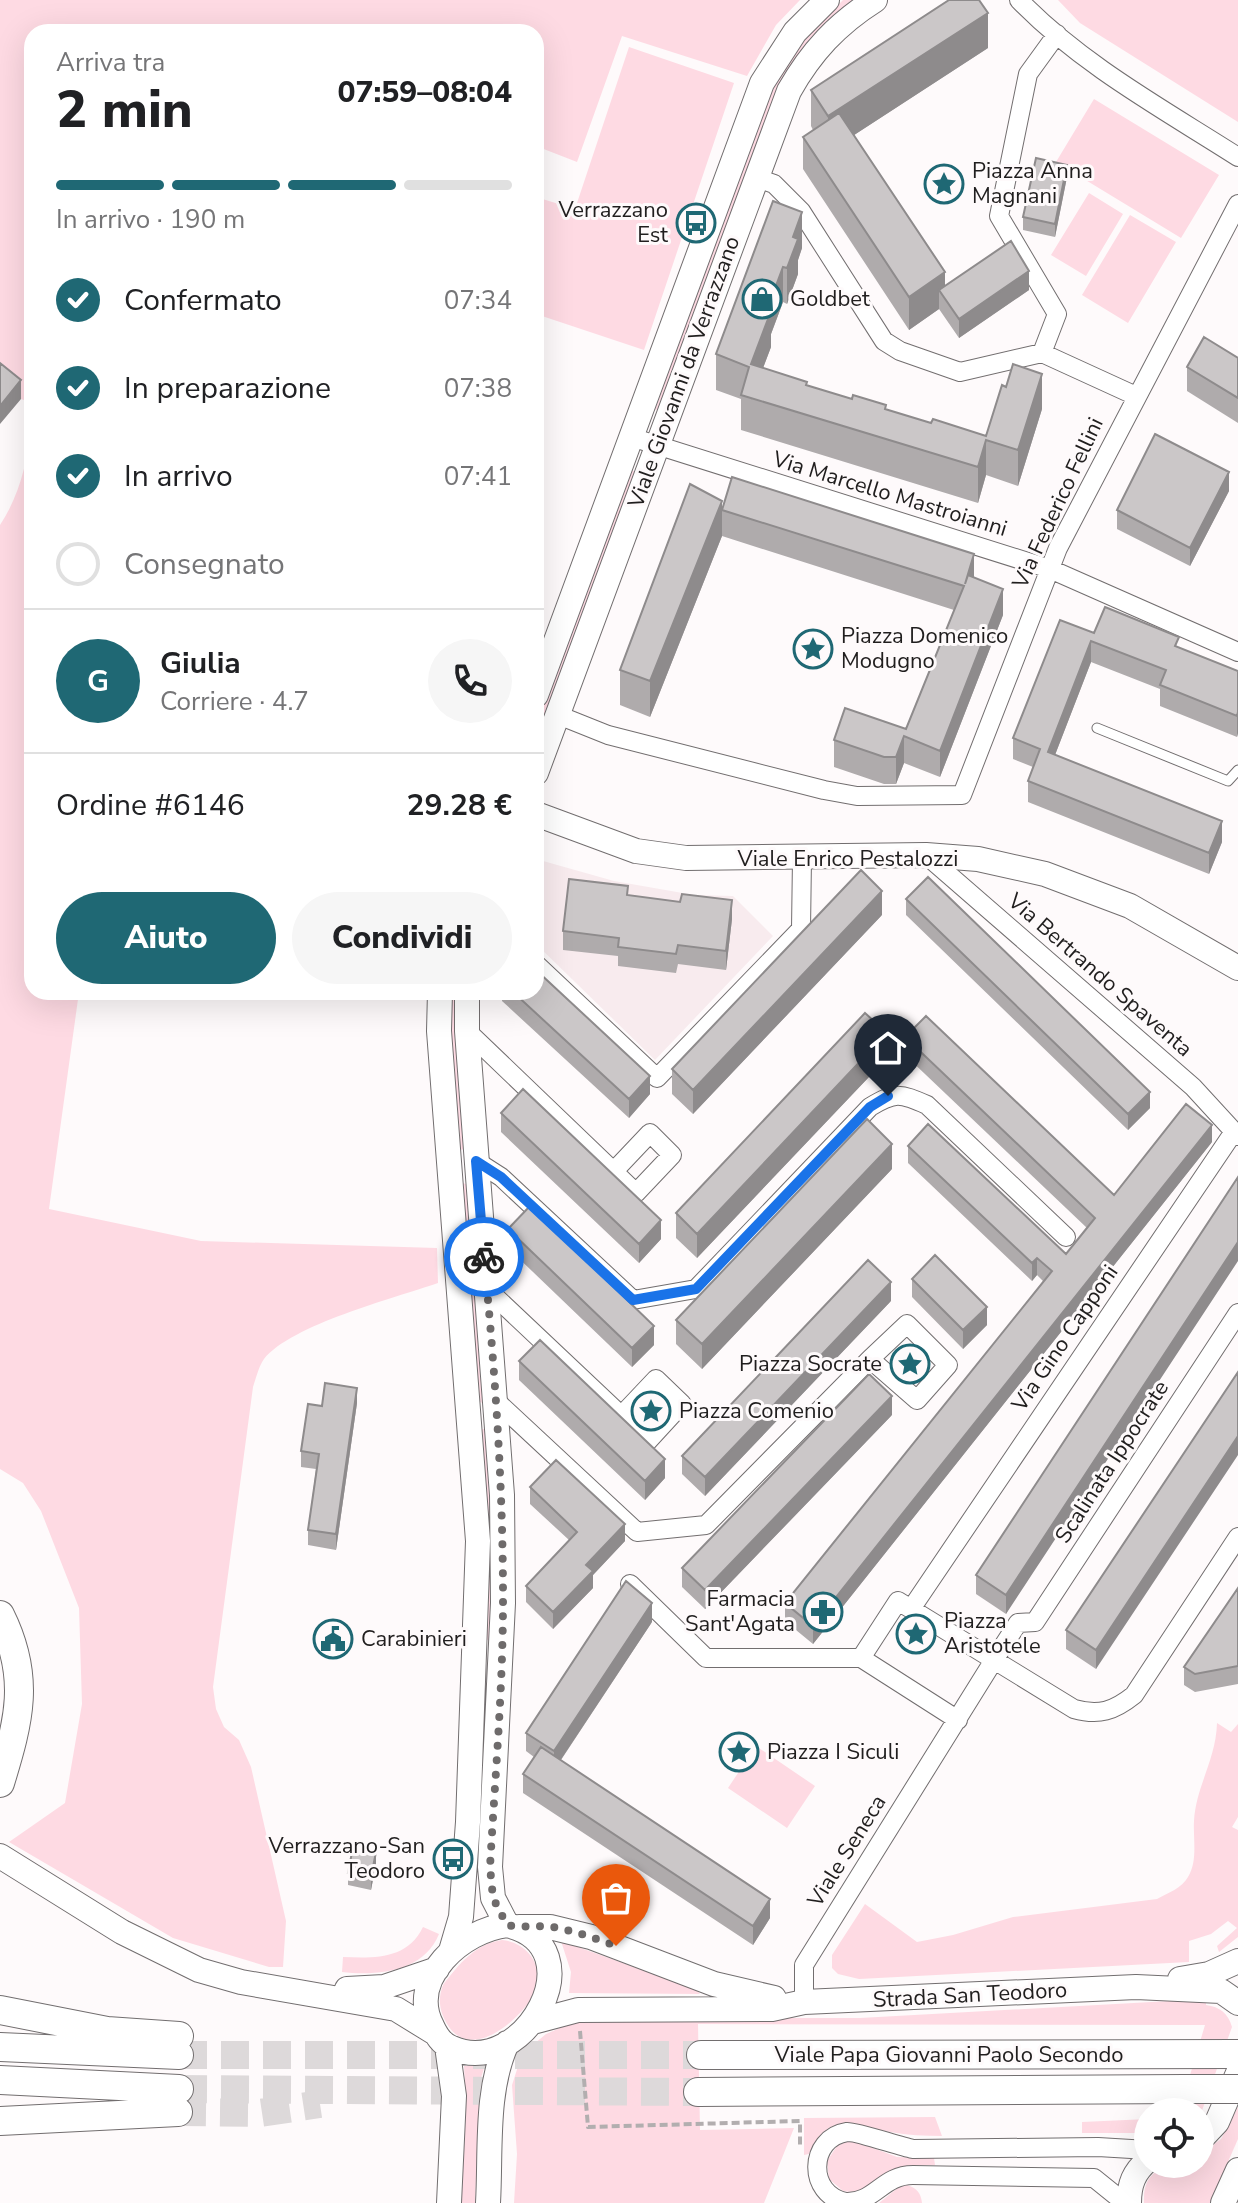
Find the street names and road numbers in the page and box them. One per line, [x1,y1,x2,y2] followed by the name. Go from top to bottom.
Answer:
[620,232,747,513] street label: Viale Giovanni da Verrazzano
[1005,413,1111,594] street label: Via Federico Fellini
[768,444,1011,544] street label: Via Marcello Mastroianni
[737,844,958,874] street label: Viale Enrico Pestalozzi
[1001,886,1199,1064] street label: Via Bertrando Spaventa
[1004,1259,1125,1418] street label: Via Gino Capponi
[1048,1375,1176,1549] street label: Scalinata Ippocrate
[800,1789,893,1914] street label: Viale Seneca
[872,1975,1068,2015] street label: Strada San Teodoro
[773,2040,1124,2070] street label: Viale Papa Giovanni Paolo Secondo

